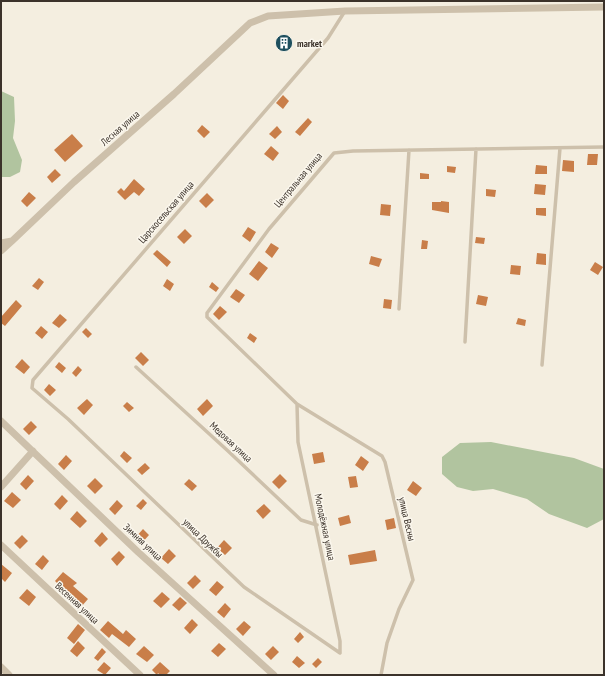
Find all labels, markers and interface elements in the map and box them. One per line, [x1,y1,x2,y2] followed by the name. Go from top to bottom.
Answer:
[274,33,294,53] building icon: market
[297,37,322,50] place label: market
[97,108,142,149] street label: Лесная улица
[271,150,325,210] street label: Центральная улица
[135,178,197,246] street label: Царскосельская улица
[207,419,255,465] street label: Медовая улица
[312,493,338,561] street label: Молодёжная улица
[396,496,418,542] street label: улица Весны
[180,516,226,560] street label: улица Дружбы
[121,521,165,563] street label: Зимняя улица
[52,579,102,627] street label: Весенняя улица

